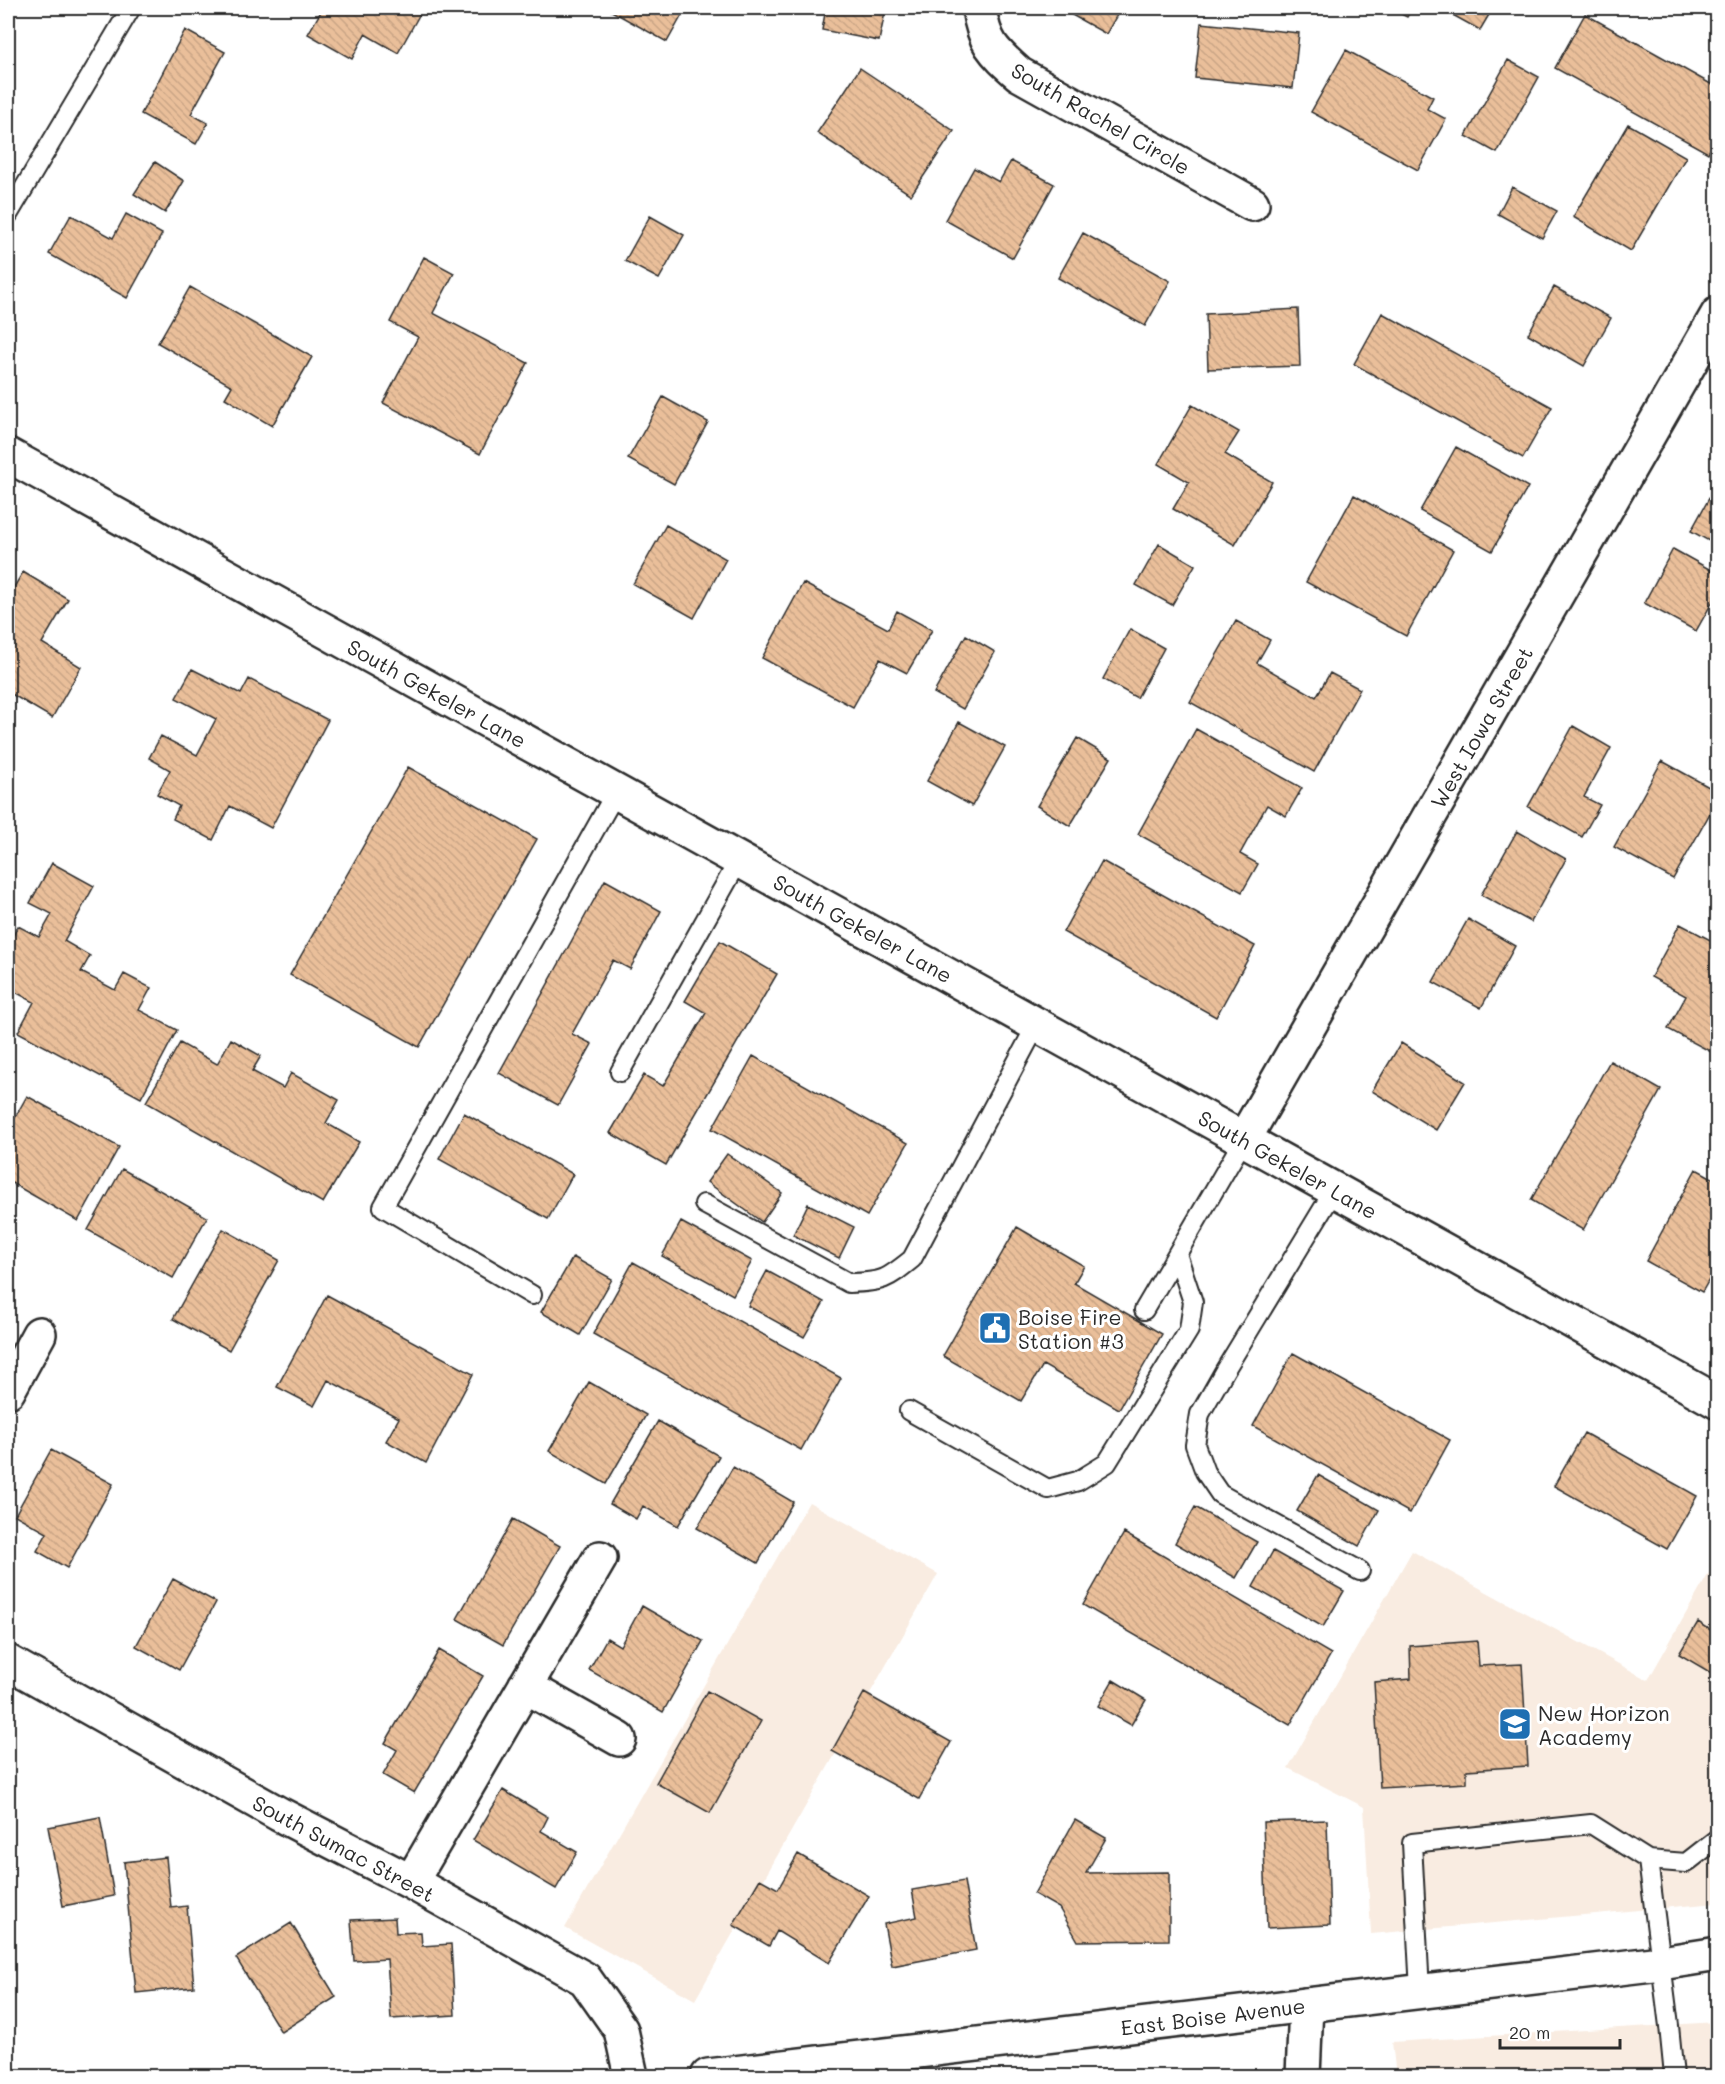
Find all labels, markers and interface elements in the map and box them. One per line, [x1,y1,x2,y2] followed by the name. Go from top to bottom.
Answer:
[1007,56,1195,180] street label: South Rachel Circle
[343,633,531,753] street label: South Gekeler Lane
[1424,641,1538,813] street label: West Iowa Street
[769,868,957,988] street label: South Gekeler Lane
[1194,1104,1382,1224] street label: South Gekeler Lane
[1018,1303,1124,1354] place label: Boise Fire Station #3
[977,1310,1013,1346] public building icon: Boise Fire Station #3
[1538,1699,1670,1750] place label: New Horizon Academy
[1497,1706,1533,1742] school or university icon: New Horizon Academy
[248,1789,440,1907] street label: South Sumac Street
[1119,1991,1307,2041] street label: East Boise Avenue
[1500,2012,1620,2050] scale bar
[1509,2020,1550,2044] text: 20 m

